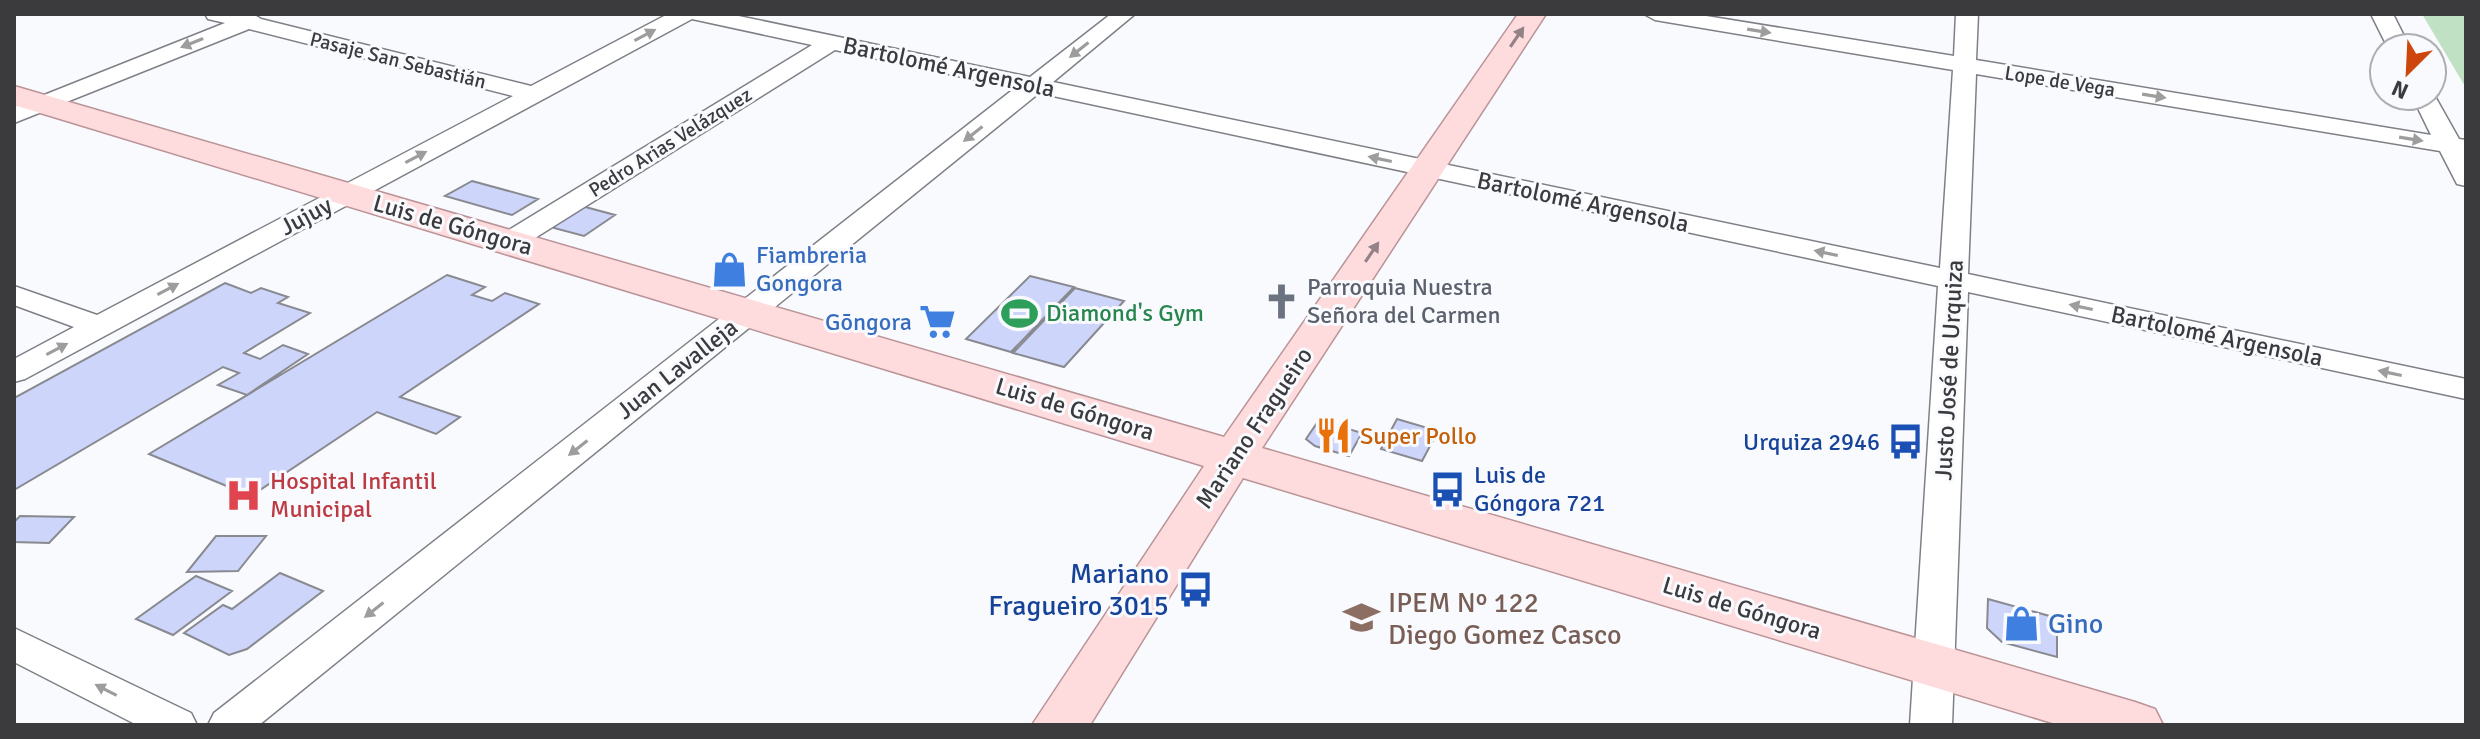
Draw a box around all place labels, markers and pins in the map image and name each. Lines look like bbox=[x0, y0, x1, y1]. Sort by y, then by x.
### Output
place label: Fiambreria Gongora bbox=[756, 240, 867, 298]
shop icon: Fiambreria Gongora bbox=[711, 250, 749, 288]
place label: Parroquia Nuestra Señora del Carmen bbox=[1307, 272, 1501, 330]
church icon: Parroquia Nuestra Señora del Carmen bbox=[1262, 282, 1300, 320]
sports icon: Diamond's Gym bbox=[1001, 294, 1039, 332]
place label: Diamond's Gym bbox=[1046, 298, 1204, 328]
supermarket icon: Gōngora bbox=[919, 303, 957, 341]
place label: Gōngora bbox=[825, 307, 912, 337]
restaurant icon: Super Pollo bbox=[1315, 417, 1353, 455]
place label: Super Pollo bbox=[1360, 421, 1477, 451]
bus stop icon: Urquiza 2946 bbox=[1887, 423, 1925, 461]
place label: Urquiza 2946 bbox=[1743, 427, 1880, 457]
place label: Luis de Góngora 721 bbox=[1474, 460, 1605, 518]
place label: Hospital Infantil Municipal bbox=[270, 466, 437, 524]
bus stop icon: Luis de Góngora 721 bbox=[1429, 470, 1467, 508]
hospital icon: Hospital Infantil Municipal bbox=[225, 476, 263, 514]
place label: Mariano Fragueiro 3015 bbox=[988, 557, 1169, 623]
bus stop icon: Mariano Fragueiro 3015 bbox=[1176, 570, 1214, 608]
place label: IPEM Nº 122 Diego Gomez Casco bbox=[1388, 586, 1622, 652]
school or university icon: IPEM Nº 122 Diego Gomez Casco bbox=[1343, 599, 1381, 637]
shop icon: Gino bbox=[2003, 604, 2041, 642]
place label: Gino bbox=[2048, 607, 2103, 641]

